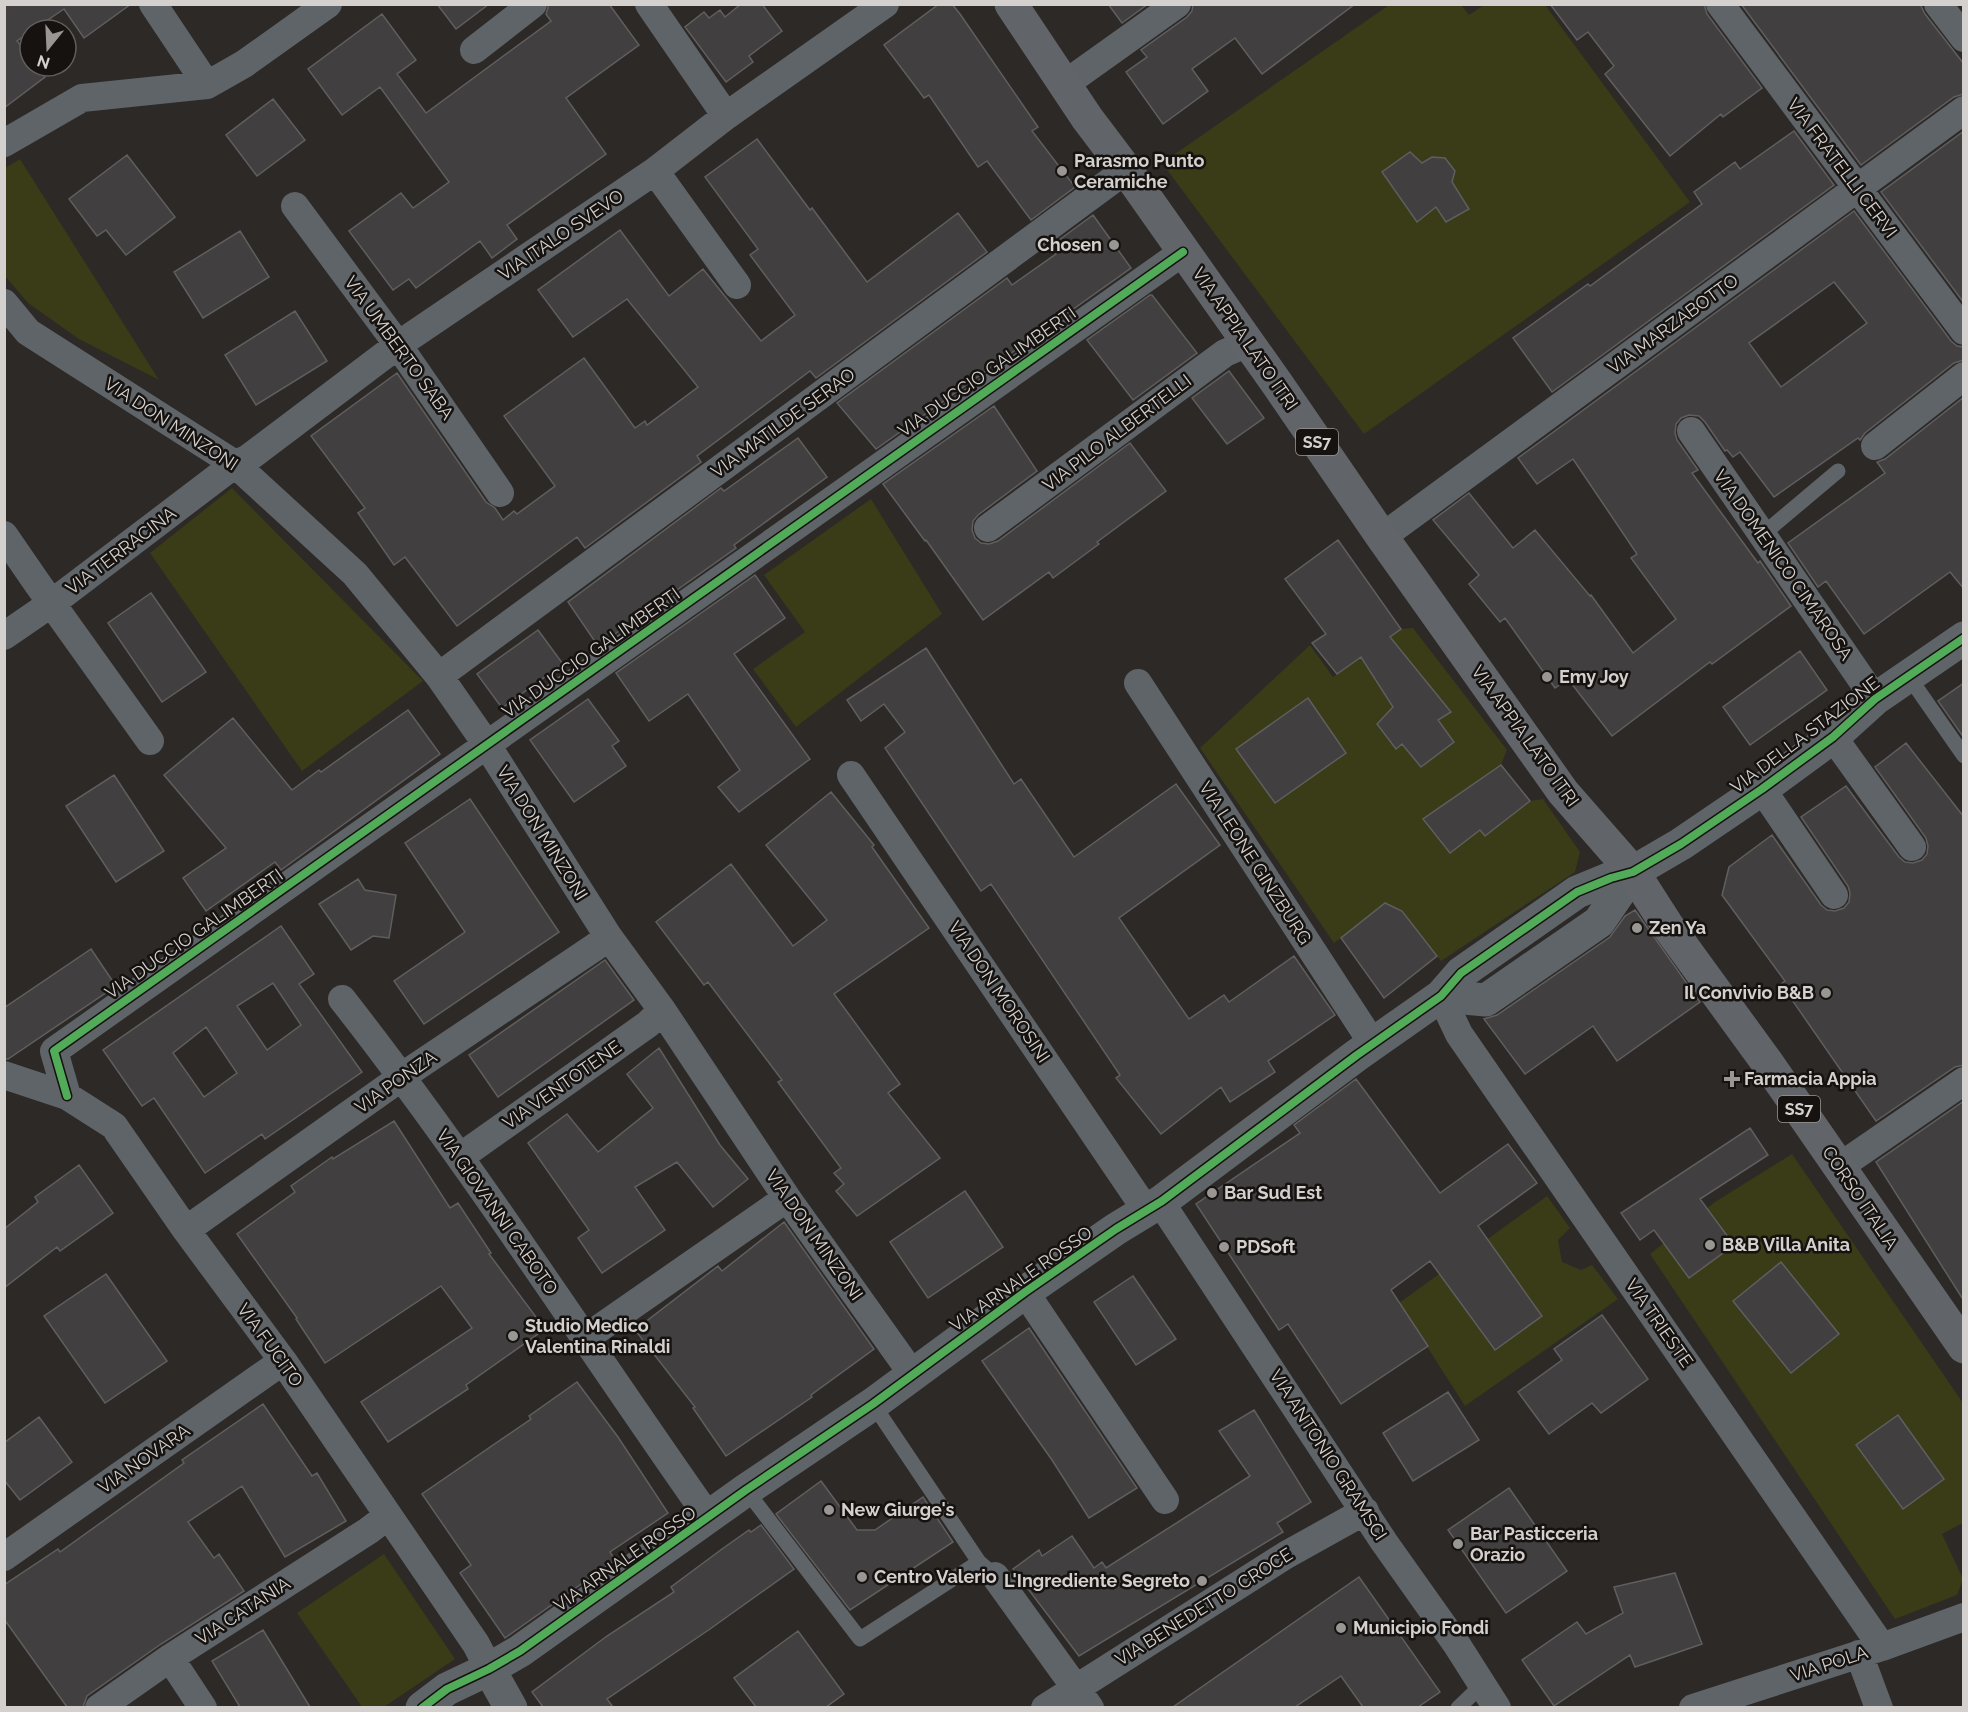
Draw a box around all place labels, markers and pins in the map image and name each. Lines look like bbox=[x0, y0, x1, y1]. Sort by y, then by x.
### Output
place label: Parasmo Punto Ceramiche bbox=[1074, 150, 1205, 192]
marker: Parasmo Punto Ceramiche bbox=[1055, 164, 1069, 178]
place label: Chosen bbox=[1037, 234, 1102, 255]
marker: Chosen bbox=[1107, 238, 1121, 252]
place label: Emy Joy bbox=[1559, 666, 1629, 687]
marker: Emy Joy bbox=[1540, 670, 1554, 684]
place label: Zen Ya bbox=[1649, 917, 1706, 938]
marker: Zen Ya bbox=[1630, 921, 1644, 935]
place label: Il Convivio B&B bbox=[1684, 982, 1814, 1003]
marker: Il Convivio B&B bbox=[1819, 986, 1833, 1000]
place label: Farmacia Appia bbox=[1744, 1068, 1877, 1089]
marker: Farmacia Appia bbox=[1725, 1072, 1739, 1086]
place label: Bar Sud Est bbox=[1224, 1182, 1322, 1203]
marker: Bar Sud Est bbox=[1205, 1186, 1219, 1200]
place label: B&B Villa Anita bbox=[1722, 1234, 1850, 1255]
place label: PDSoft bbox=[1236, 1236, 1296, 1257]
marker: B&B Villa Anita bbox=[1703, 1238, 1717, 1252]
marker: PDSoft bbox=[1217, 1240, 1231, 1254]
place label: Studio Medico Valentina Rinaldi bbox=[525, 1315, 670, 1357]
marker: Studio Medico Valentina Rinaldi bbox=[506, 1329, 520, 1343]
place label: New Giurge's bbox=[841, 1499, 955, 1520]
marker: New Giurge's bbox=[822, 1503, 836, 1517]
place label: Bar Pasticceria Orazio bbox=[1470, 1523, 1598, 1565]
marker: Bar Pasticceria Orazio bbox=[1451, 1537, 1465, 1551]
place label: Centro Valerio bbox=[874, 1566, 997, 1587]
marker: Centro Valerio bbox=[855, 1570, 869, 1584]
place label: L'Ingrediente Segreto bbox=[1004, 1570, 1190, 1591]
marker: L'Ingrediente Segreto bbox=[1195, 1574, 1209, 1588]
place label: Municipio Fondi bbox=[1353, 1617, 1489, 1638]
marker: Municipio Fondi bbox=[1334, 1621, 1348, 1635]

